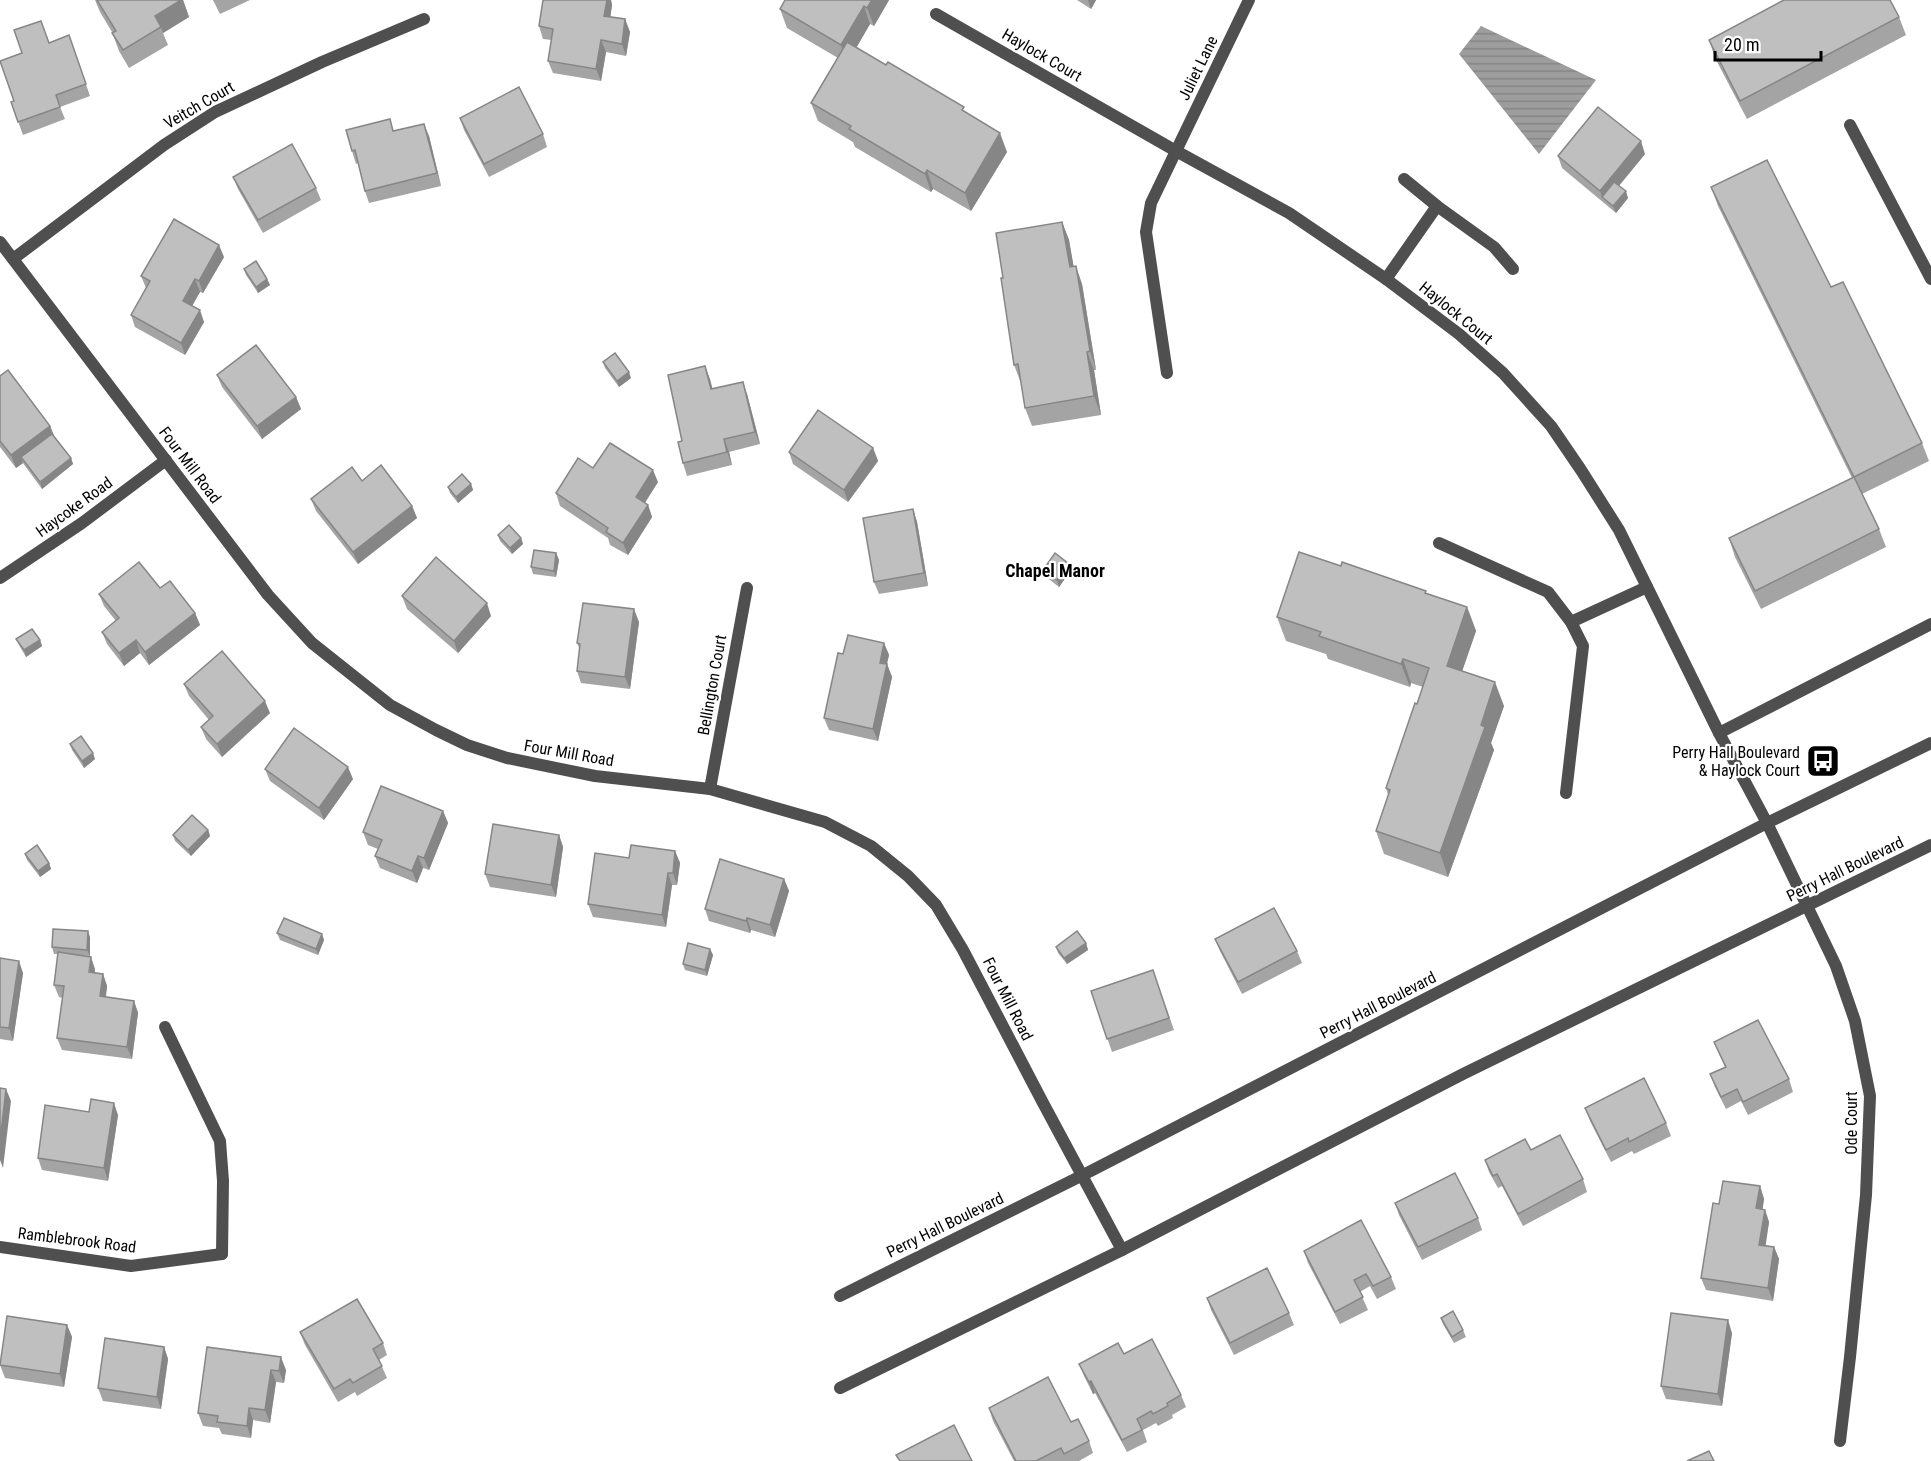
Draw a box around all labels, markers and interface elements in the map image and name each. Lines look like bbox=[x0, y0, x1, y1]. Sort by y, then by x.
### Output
scale bar bbox=[1715, 24, 1822, 62]
street label: Haylock Court bbox=[999, 25, 1085, 86]
street label: Juliet Lane bbox=[1174, 33, 1222, 103]
text: 20 m bbox=[1724, 34, 1759, 55]
street label: Veitch Court bbox=[160, 77, 238, 133]
street label: Haylock Court bbox=[1415, 278, 1497, 349]
street label: Four Mill Road bbox=[155, 423, 225, 507]
street label: Haycoke Road bbox=[32, 473, 116, 541]
district label: Chapel Manor bbox=[1005, 560, 1105, 581]
street label: Bellington Court bbox=[694, 633, 730, 737]
street label: Four Mill Road bbox=[523, 736, 615, 770]
place label: Perry Hall Boulevard & Haylock Court bbox=[1672, 743, 1800, 780]
bus stop icon: Perry Hall Boulevard & Haylock Court bbox=[1805, 743, 1841, 779]
street label: Perry Hall Boulevard bbox=[1783, 832, 1907, 906]
street label: Four Mill Road bbox=[979, 954, 1037, 1044]
street label: Perry Hall Boulevard bbox=[1317, 968, 1439, 1042]
street label: Ode Court bbox=[1842, 1091, 1861, 1155]
street label: Perry Hall Boulevard bbox=[883, 1188, 1007, 1262]
street label: Ramblebrook Road bbox=[17, 1223, 137, 1257]

